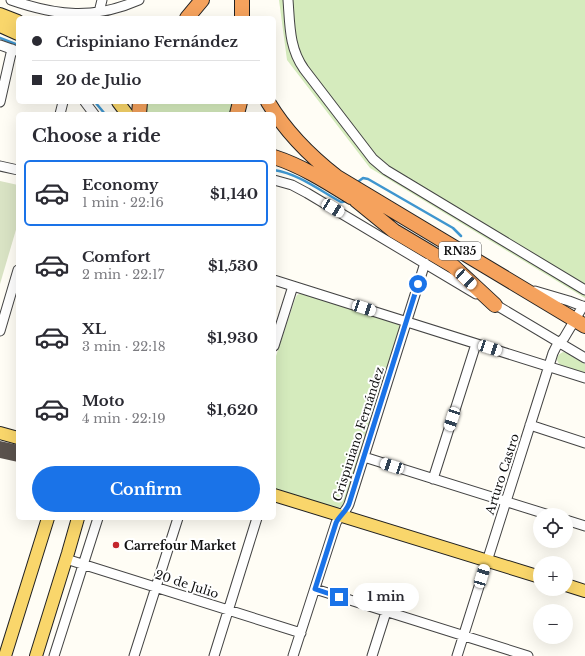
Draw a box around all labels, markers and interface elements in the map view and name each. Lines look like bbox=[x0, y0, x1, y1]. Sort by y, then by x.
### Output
text: Crispiniano Fernández bbox=[56, 32, 238, 51]
text: 20 de Julio bbox=[56, 70, 141, 89]
text: Choose a ride bbox=[32, 125, 161, 147]
icon: car bbox=[34, 175, 70, 211]
text: Economy bbox=[82, 175, 159, 194]
text: $1,140 bbox=[210, 184, 258, 203]
text: 1 min · 22:16 bbox=[82, 194, 164, 211]
car bbox=[320, 197, 346, 219]
road number: RN35 bbox=[439, 242, 481, 260]
icon: car bbox=[34, 247, 70, 283]
text: Comfort bbox=[82, 247, 150, 266]
text: $1,530 bbox=[208, 256, 258, 275]
text: 2 min · 22:17 bbox=[82, 266, 164, 283]
car bbox=[453, 266, 479, 292]
route start bbox=[409, 275, 427, 293]
car bbox=[351, 299, 377, 317]
icon: car bbox=[34, 319, 70, 355]
text: XL bbox=[82, 319, 106, 338]
text: $1,930 bbox=[207, 328, 258, 347]
text: 3 min · 22:18 bbox=[82, 338, 166, 355]
car bbox=[477, 339, 503, 357]
street label: Crispiniano Fernández bbox=[329, 364, 387, 503]
icon: car bbox=[34, 391, 70, 427]
text: Moto bbox=[82, 391, 124, 410]
text: $1,620 bbox=[207, 400, 258, 419]
car bbox=[443, 406, 461, 432]
text: 4 min · 22:19 bbox=[82, 410, 166, 427]
street label: Arturo Castro bbox=[482, 432, 522, 517]
car bbox=[379, 457, 405, 475]
button: Confirm bbox=[32, 466, 260, 512]
map controls bbox=[533, 508, 573, 644]
button: locate bbox=[533, 508, 573, 548]
place label: Carrefour Market bbox=[124, 538, 236, 553]
marker: Carrefour Market bbox=[111, 540, 121, 550]
button: + bbox=[533, 556, 573, 596]
car bbox=[473, 563, 491, 589]
street label: 20 de Julio bbox=[153, 567, 221, 601]
callout: 1 min bbox=[353, 583, 419, 611]
route end bbox=[330, 588, 348, 606]
text: 1 min bbox=[367, 588, 405, 605]
button: − bbox=[533, 604, 573, 644]

